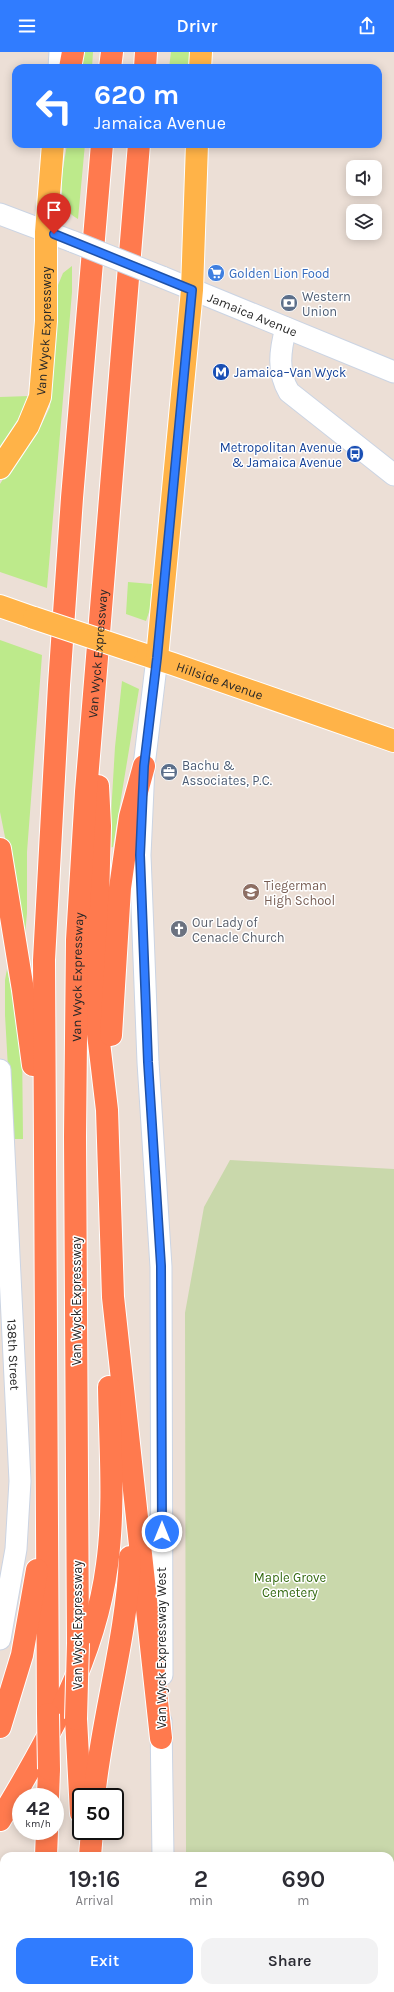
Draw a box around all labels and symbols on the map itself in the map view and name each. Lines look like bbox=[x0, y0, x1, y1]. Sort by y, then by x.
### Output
pin bbox=[37, 193, 71, 234]
supermarket icon: Golden Lion Food bbox=[206, 263, 226, 283]
place label: Golden Lion Food bbox=[229, 266, 330, 281]
street label: Van Wyck Expressway bbox=[33, 267, 54, 396]
place label: Western Union bbox=[302, 289, 351, 319]
street label: Jamaica Avenue bbox=[205, 290, 300, 340]
bank icon: Western Union bbox=[279, 293, 299, 313]
metro station icon: Jamaica–Van Wyck bbox=[211, 362, 231, 382]
place label: Jamaica–Van Wyck bbox=[234, 365, 346, 380]
place label: Metropolitan Avenue & Jamaica Avenue bbox=[220, 440, 342, 470]
bus stop icon: Metropolitan Avenue & Jamaica Avenue bbox=[345, 444, 365, 464]
street label: Van Wyck Expressway bbox=[85, 589, 111, 719]
street label: Hillside Avenue bbox=[174, 659, 265, 703]
place label: Bachu & Associates, P.C. bbox=[182, 758, 272, 788]
office icon: Bachu & Associates, P.C. bbox=[159, 762, 179, 782]
place label: Tiegerman High School bbox=[264, 878, 335, 908]
school or university icon: Tiegerman High School bbox=[241, 882, 261, 902]
street label: Van Wyck Expressway bbox=[69, 912, 87, 1042]
place label: Our Lady of Cenacle Church bbox=[192, 915, 285, 945]
church icon: Our Lady of Cenacle Church bbox=[169, 919, 189, 939]
street label: Van Wyck Expressway bbox=[69, 1237, 84, 1366]
street label: 138th Street bbox=[4, 1319, 23, 1391]
position arrow bbox=[141, 1511, 183, 1553]
street label: Van Wyck Expressway bbox=[70, 1561, 85, 1690]
street label: Van Wyck Expressway West bbox=[154, 1567, 169, 1729]
park label: Maple Grove Cemetery bbox=[254, 1570, 327, 1600]
speed limit sign: 50 bbox=[72, 1788, 124, 1840]

